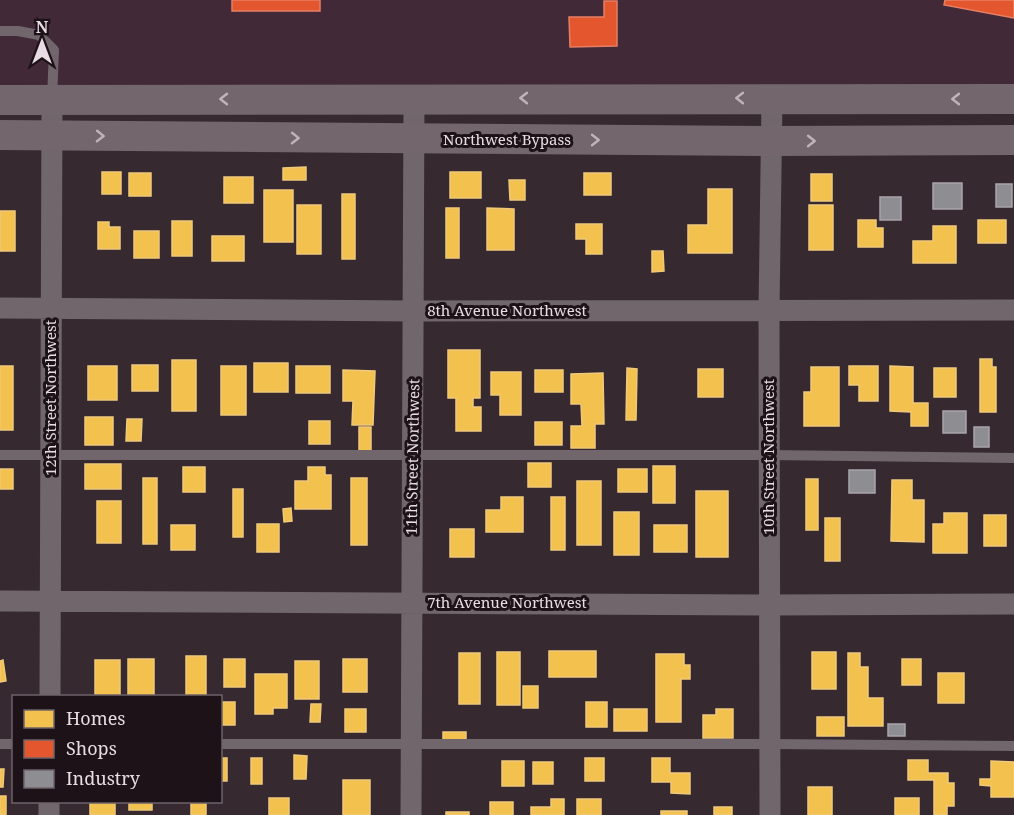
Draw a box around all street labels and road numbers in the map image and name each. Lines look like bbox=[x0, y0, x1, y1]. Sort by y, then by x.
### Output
street label: Northwest Bypass bbox=[443, 129, 571, 149]
street label: 8th Avenue Northwest bbox=[427, 300, 587, 320]
street label: 12th Street Northwest bbox=[40, 320, 60, 476]
street label: 11th Street Northwest bbox=[401, 379, 423, 535]
street label: 10th Street Northwest bbox=[758, 379, 778, 535]
street label: 7th Avenue Northwest bbox=[427, 592, 587, 612]

